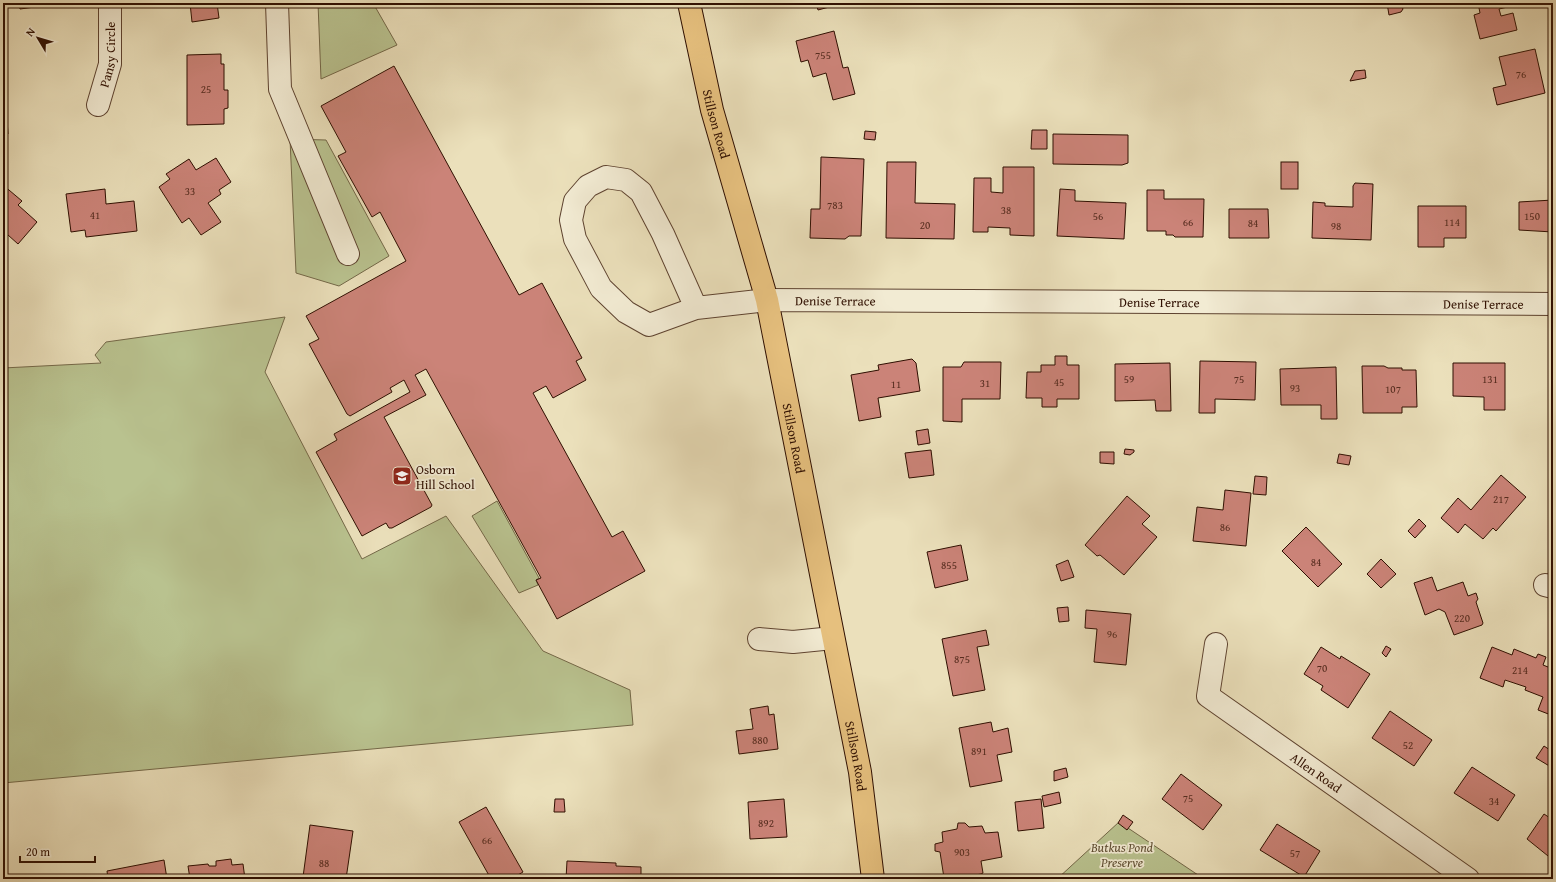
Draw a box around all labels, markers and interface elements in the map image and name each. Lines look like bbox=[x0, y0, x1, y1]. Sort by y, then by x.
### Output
north arrow bbox=[18, 18, 58, 58]
street label: Pansy Circle bbox=[95, 22, 120, 90]
text: N bbox=[22, 24, 39, 40]
house number: 755 bbox=[815, 47, 831, 63]
house number: 76 bbox=[1516, 66, 1526, 82]
house number: 25 bbox=[201, 81, 211, 97]
street label: Stillson Road bbox=[698, 88, 735, 161]
house number: 33 bbox=[185, 183, 195, 199]
house number: 783 bbox=[827, 197, 843, 213]
house number: 38 bbox=[1001, 202, 1011, 218]
house number: 41 bbox=[90, 207, 100, 223]
house number: 56 bbox=[1093, 208, 1103, 224]
house number: 150 bbox=[1524, 208, 1540, 224]
house number: 66 bbox=[1183, 214, 1193, 230]
house number: 114 bbox=[1444, 214, 1460, 230]
house number: 84 bbox=[1248, 215, 1258, 231]
house number: 20 bbox=[920, 217, 930, 233]
house number: 98 bbox=[1331, 218, 1341, 234]
street label: Denise Terrace bbox=[795, 291, 876, 311]
street label: Denise Terrace bbox=[1119, 293, 1200, 312]
street label: Denise Terrace bbox=[1443, 294, 1524, 314]
house number: 59 bbox=[1124, 371, 1134, 387]
house number: 75 bbox=[1234, 371, 1244, 387]
house number: 131 bbox=[1482, 371, 1498, 387]
house number: 45 bbox=[1054, 374, 1064, 390]
house number: 31 bbox=[980, 375, 990, 391]
house number: 11 bbox=[891, 376, 901, 392]
house number: 93 bbox=[1290, 380, 1300, 396]
house number: 107 bbox=[1385, 381, 1401, 397]
street label: Stillson Road bbox=[778, 401, 810, 475]
place label: Osborn Hill School bbox=[416, 460, 475, 494]
school or university icon: Osborn Hill School bbox=[391, 465, 413, 487]
house number: 217 bbox=[1493, 491, 1509, 507]
house number: 86 bbox=[1220, 519, 1230, 535]
house number: 84 bbox=[1311, 554, 1321, 570]
house number: 855 bbox=[941, 557, 957, 573]
house number: 220 bbox=[1454, 610, 1470, 626]
house number: 96 bbox=[1107, 626, 1117, 642]
house number: 875 bbox=[954, 651, 970, 667]
house number: 70 bbox=[1317, 660, 1327, 676]
house number: 214 bbox=[1512, 662, 1528, 678]
street label: Stillson Road bbox=[840, 719, 871, 792]
house number: 880 bbox=[752, 732, 768, 748]
house number: 52 bbox=[1403, 737, 1413, 753]
house number: 891 bbox=[971, 743, 987, 759]
street label: Allen Road bbox=[1286, 748, 1345, 797]
house number: 75 bbox=[1183, 790, 1193, 806]
house number: 34 bbox=[1489, 793, 1499, 809]
house number: 892 bbox=[758, 815, 774, 831]
house number: 66 bbox=[482, 832, 492, 848]
scale bar bbox=[20, 838, 95, 864]
park label: Butkus Pond Preserve bbox=[1090, 838, 1153, 872]
text: 20 m bbox=[26, 843, 50, 860]
house number: 903 bbox=[954, 844, 970, 860]
house number: 57 bbox=[1290, 845, 1300, 861]
house number: 88 bbox=[319, 855, 329, 871]

